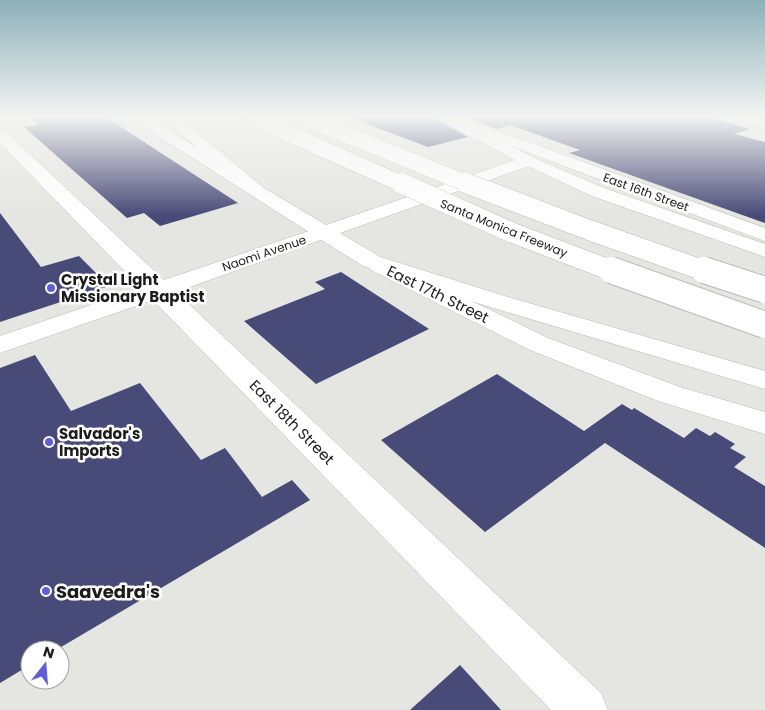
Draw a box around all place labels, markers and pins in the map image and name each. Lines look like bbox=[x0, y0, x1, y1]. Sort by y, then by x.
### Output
place label: Crystal Light Missionary Baptist bbox=[61, 269, 205, 307]
marker: Crystal Light Missionary Baptist bbox=[45, 282, 57, 294]
place label: Salvador's Imports bbox=[59, 423, 140, 461]
marker: Salvador's Imports bbox=[43, 436, 55, 448]
place label: Saavedra's bbox=[56, 579, 160, 604]
marker: Saavedra's bbox=[40, 585, 52, 597]

